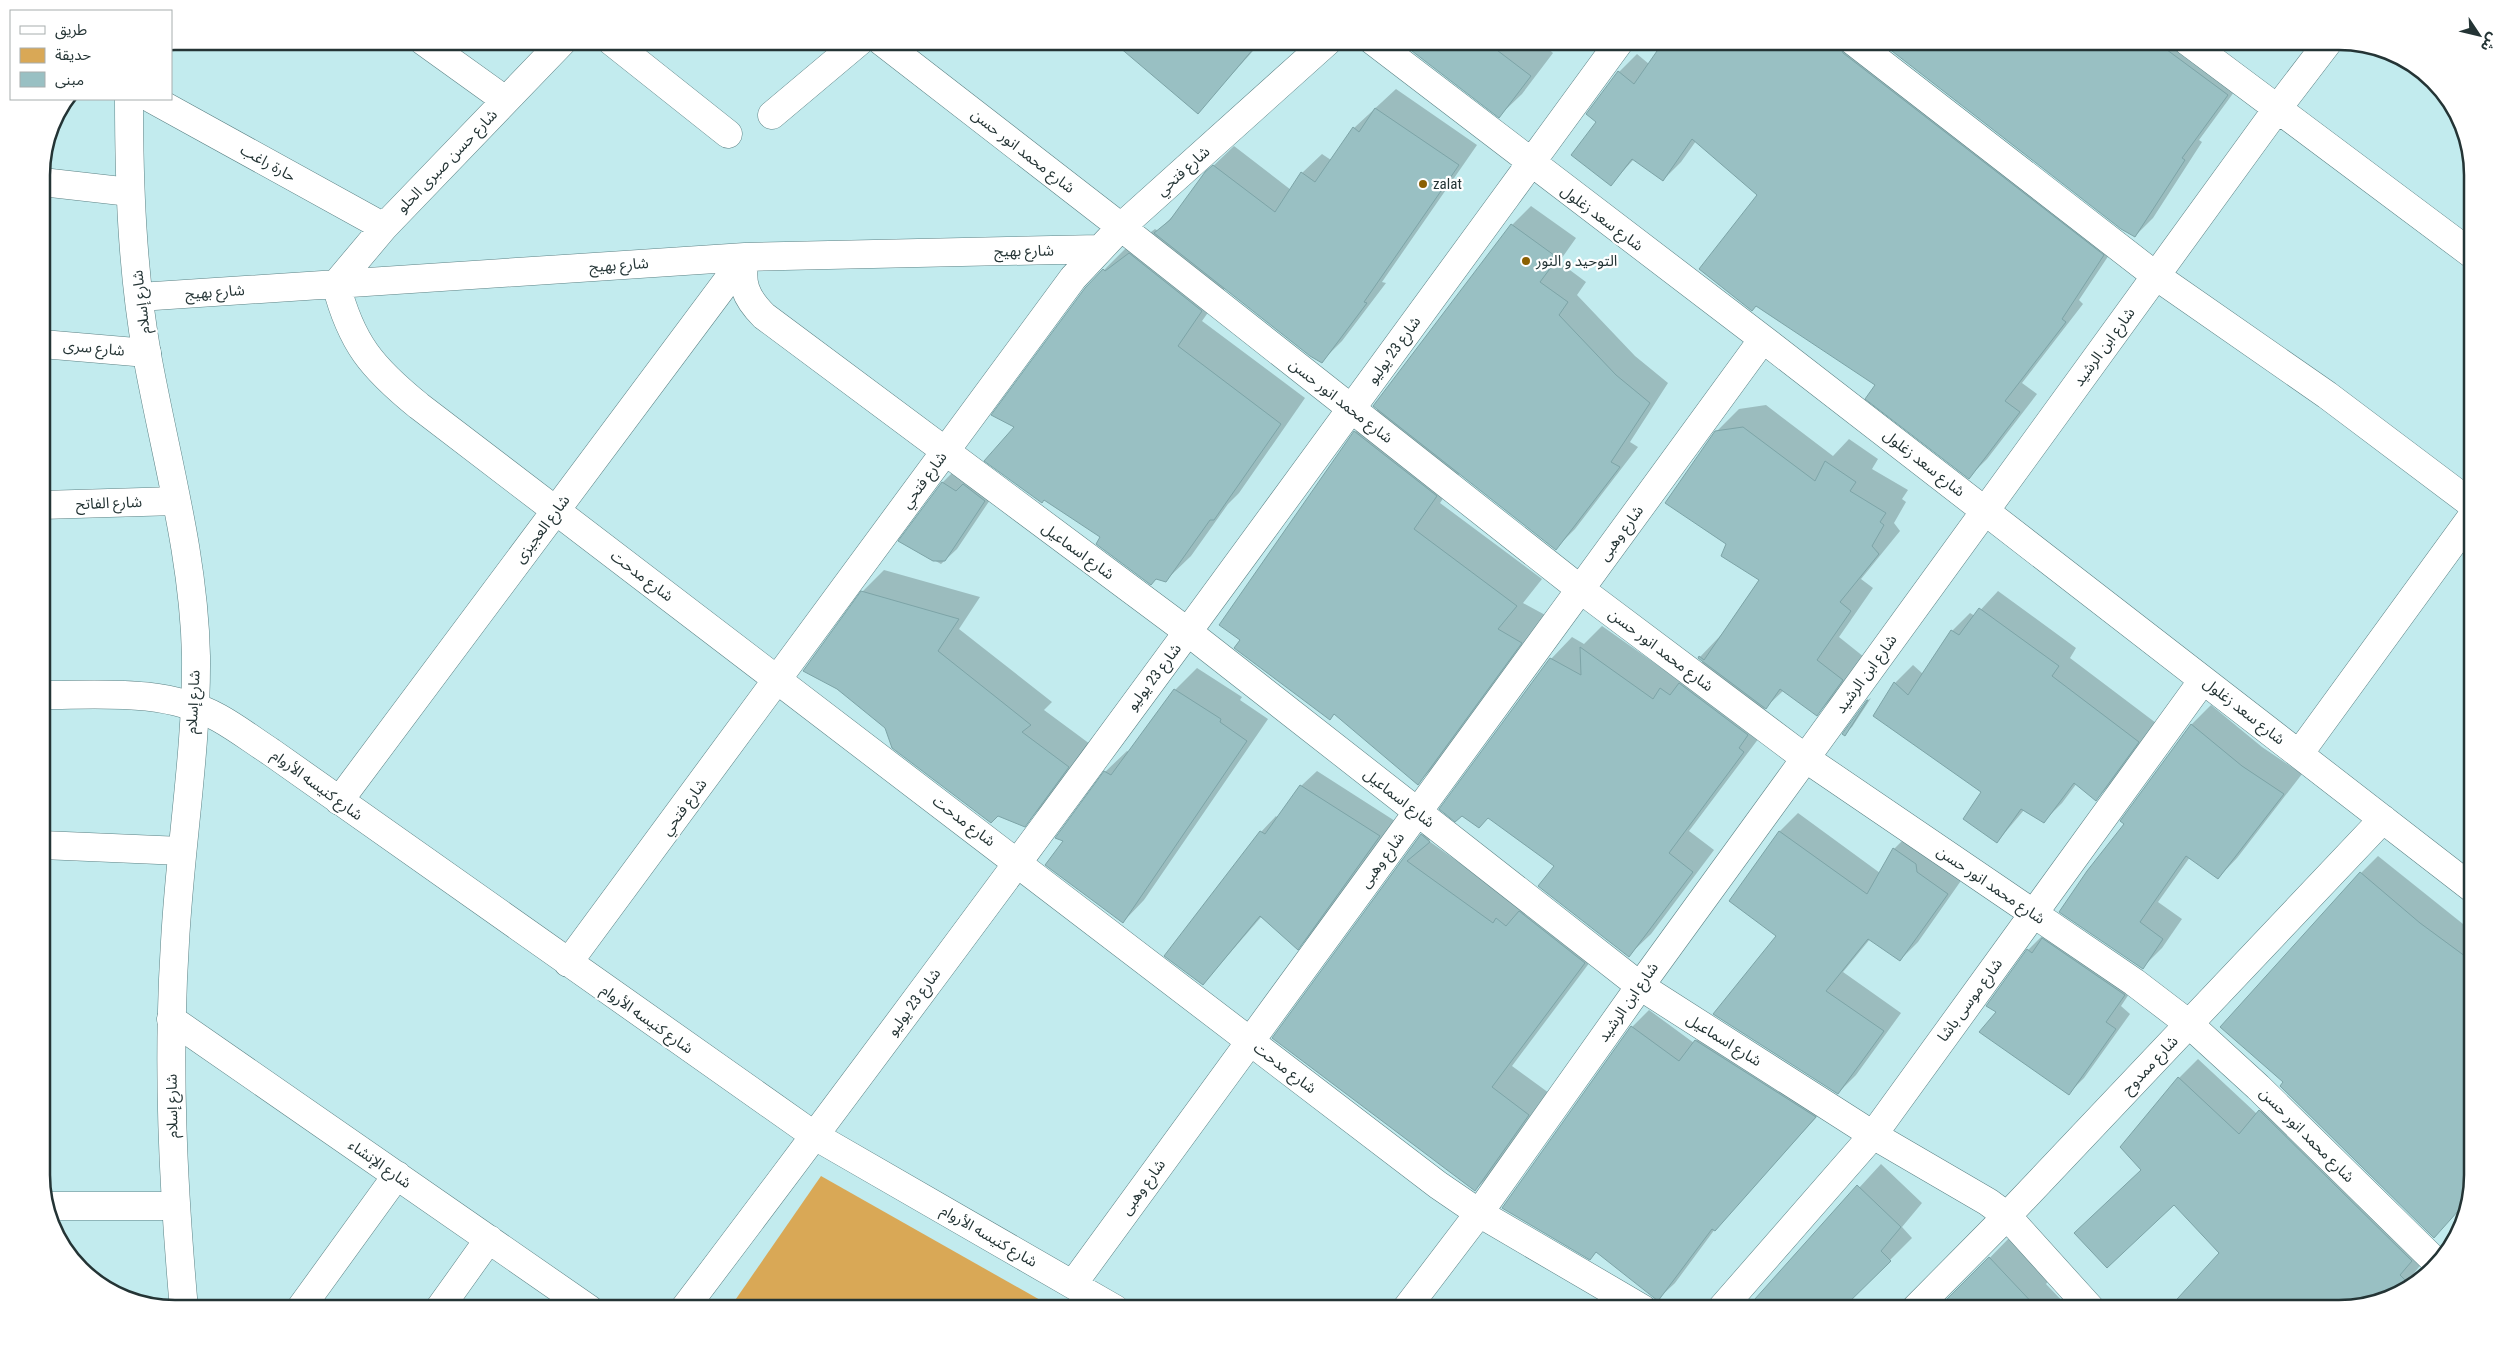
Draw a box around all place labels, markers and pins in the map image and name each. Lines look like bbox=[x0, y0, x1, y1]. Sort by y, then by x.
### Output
place label: zalat bbox=[1433, 175, 1462, 193]
marker: zalat bbox=[1417, 178, 1429, 190]
place label: التوحيد و النور bbox=[1535, 252, 1617, 270]
marker: التوحيد و النور bbox=[1520, 255, 1532, 267]

